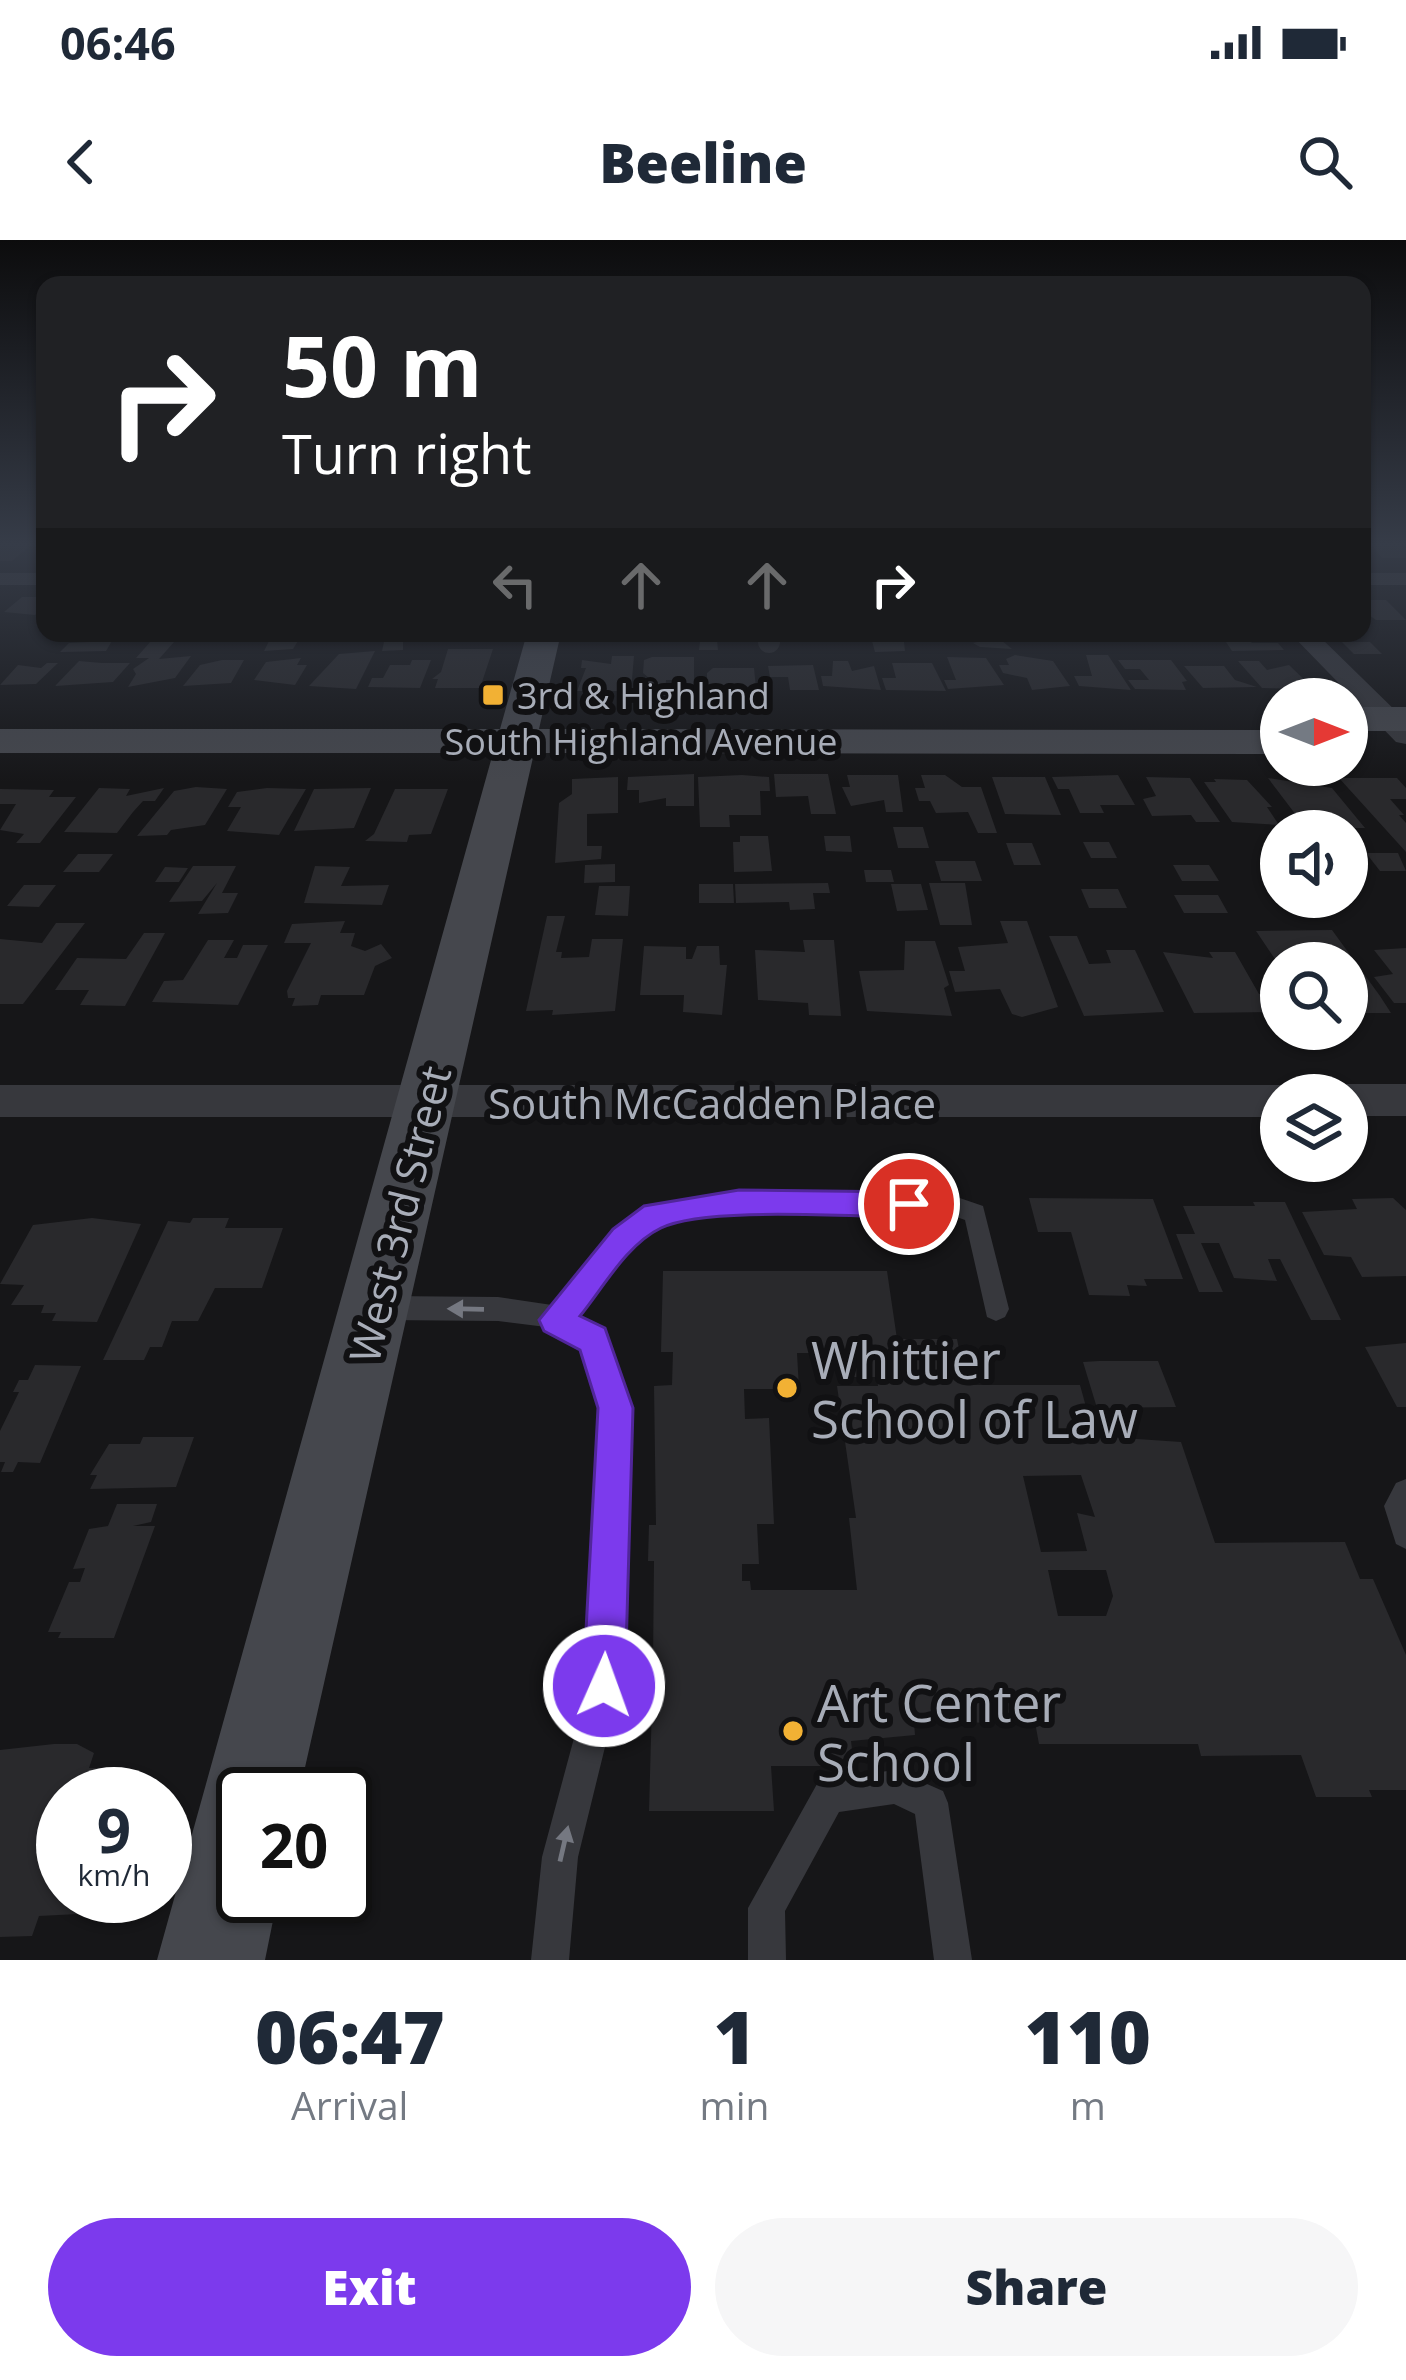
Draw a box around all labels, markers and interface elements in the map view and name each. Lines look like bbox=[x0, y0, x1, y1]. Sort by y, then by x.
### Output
text: 06:46 bbox=[60, 12, 176, 73]
text: Beeline bbox=[599, 125, 807, 199]
icon: back bbox=[48, 129, 114, 195]
icon: search bbox=[1292, 129, 1358, 195]
text: 50 m bbox=[282, 307, 482, 422]
icon: right bbox=[84, 324, 240, 480]
text: Turn right bbox=[282, 416, 531, 490]
icon: left bbox=[482, 552, 548, 618]
icon: ahead bbox=[608, 552, 674, 618]
icon: ahead bbox=[734, 552, 800, 618]
icon: right bbox=[860, 552, 926, 618]
place label: 3rd & Highland bbox=[517, 671, 770, 720]
north arrow bbox=[1260, 678, 1368, 786]
map controls bbox=[1260, 678, 1368, 1182]
marker: 3rd & Highland bbox=[480, 682, 506, 708]
street label: South Highland Avenue bbox=[445, 717, 837, 766]
button: sound bbox=[1260, 810, 1368, 918]
button: search bbox=[1260, 942, 1368, 1050]
street label: West 3rd Street bbox=[335, 1060, 463, 1368]
street label: South McCadden Place bbox=[488, 1074, 936, 1131]
button: layers bbox=[1260, 1074, 1368, 1182]
pin bbox=[858, 1153, 960, 1255]
icon: arrive bbox=[876, 1171, 942, 1237]
one-way arrow bbox=[446, 1299, 484, 1318]
place label: Whittier School of Law bbox=[811, 1324, 1138, 1453]
marker: Whittier School of Law bbox=[774, 1375, 800, 1401]
position arrow bbox=[541, 1623, 667, 1749]
place label: Art Center School bbox=[817, 1667, 1061, 1796]
marker: Art Center School bbox=[780, 1718, 806, 1744]
speed limit sign: 20 bbox=[216, 1767, 372, 1923]
text: 9 bbox=[97, 1789, 131, 1871]
one-way arrow bbox=[555, 1825, 574, 1862]
text: km/h bbox=[78, 1854, 150, 1895]
text: 06:47 bbox=[255, 1987, 445, 2085]
text: 1 bbox=[713, 1987, 756, 2085]
text: 110 bbox=[1024, 1987, 1151, 2085]
text: Arrival bbox=[291, 2078, 408, 2131]
text: min bbox=[700, 2078, 769, 2131]
text: m bbox=[1070, 2078, 1106, 2131]
button: Exit bbox=[48, 2218, 691, 2356]
button: Share bbox=[715, 2218, 1358, 2356]

